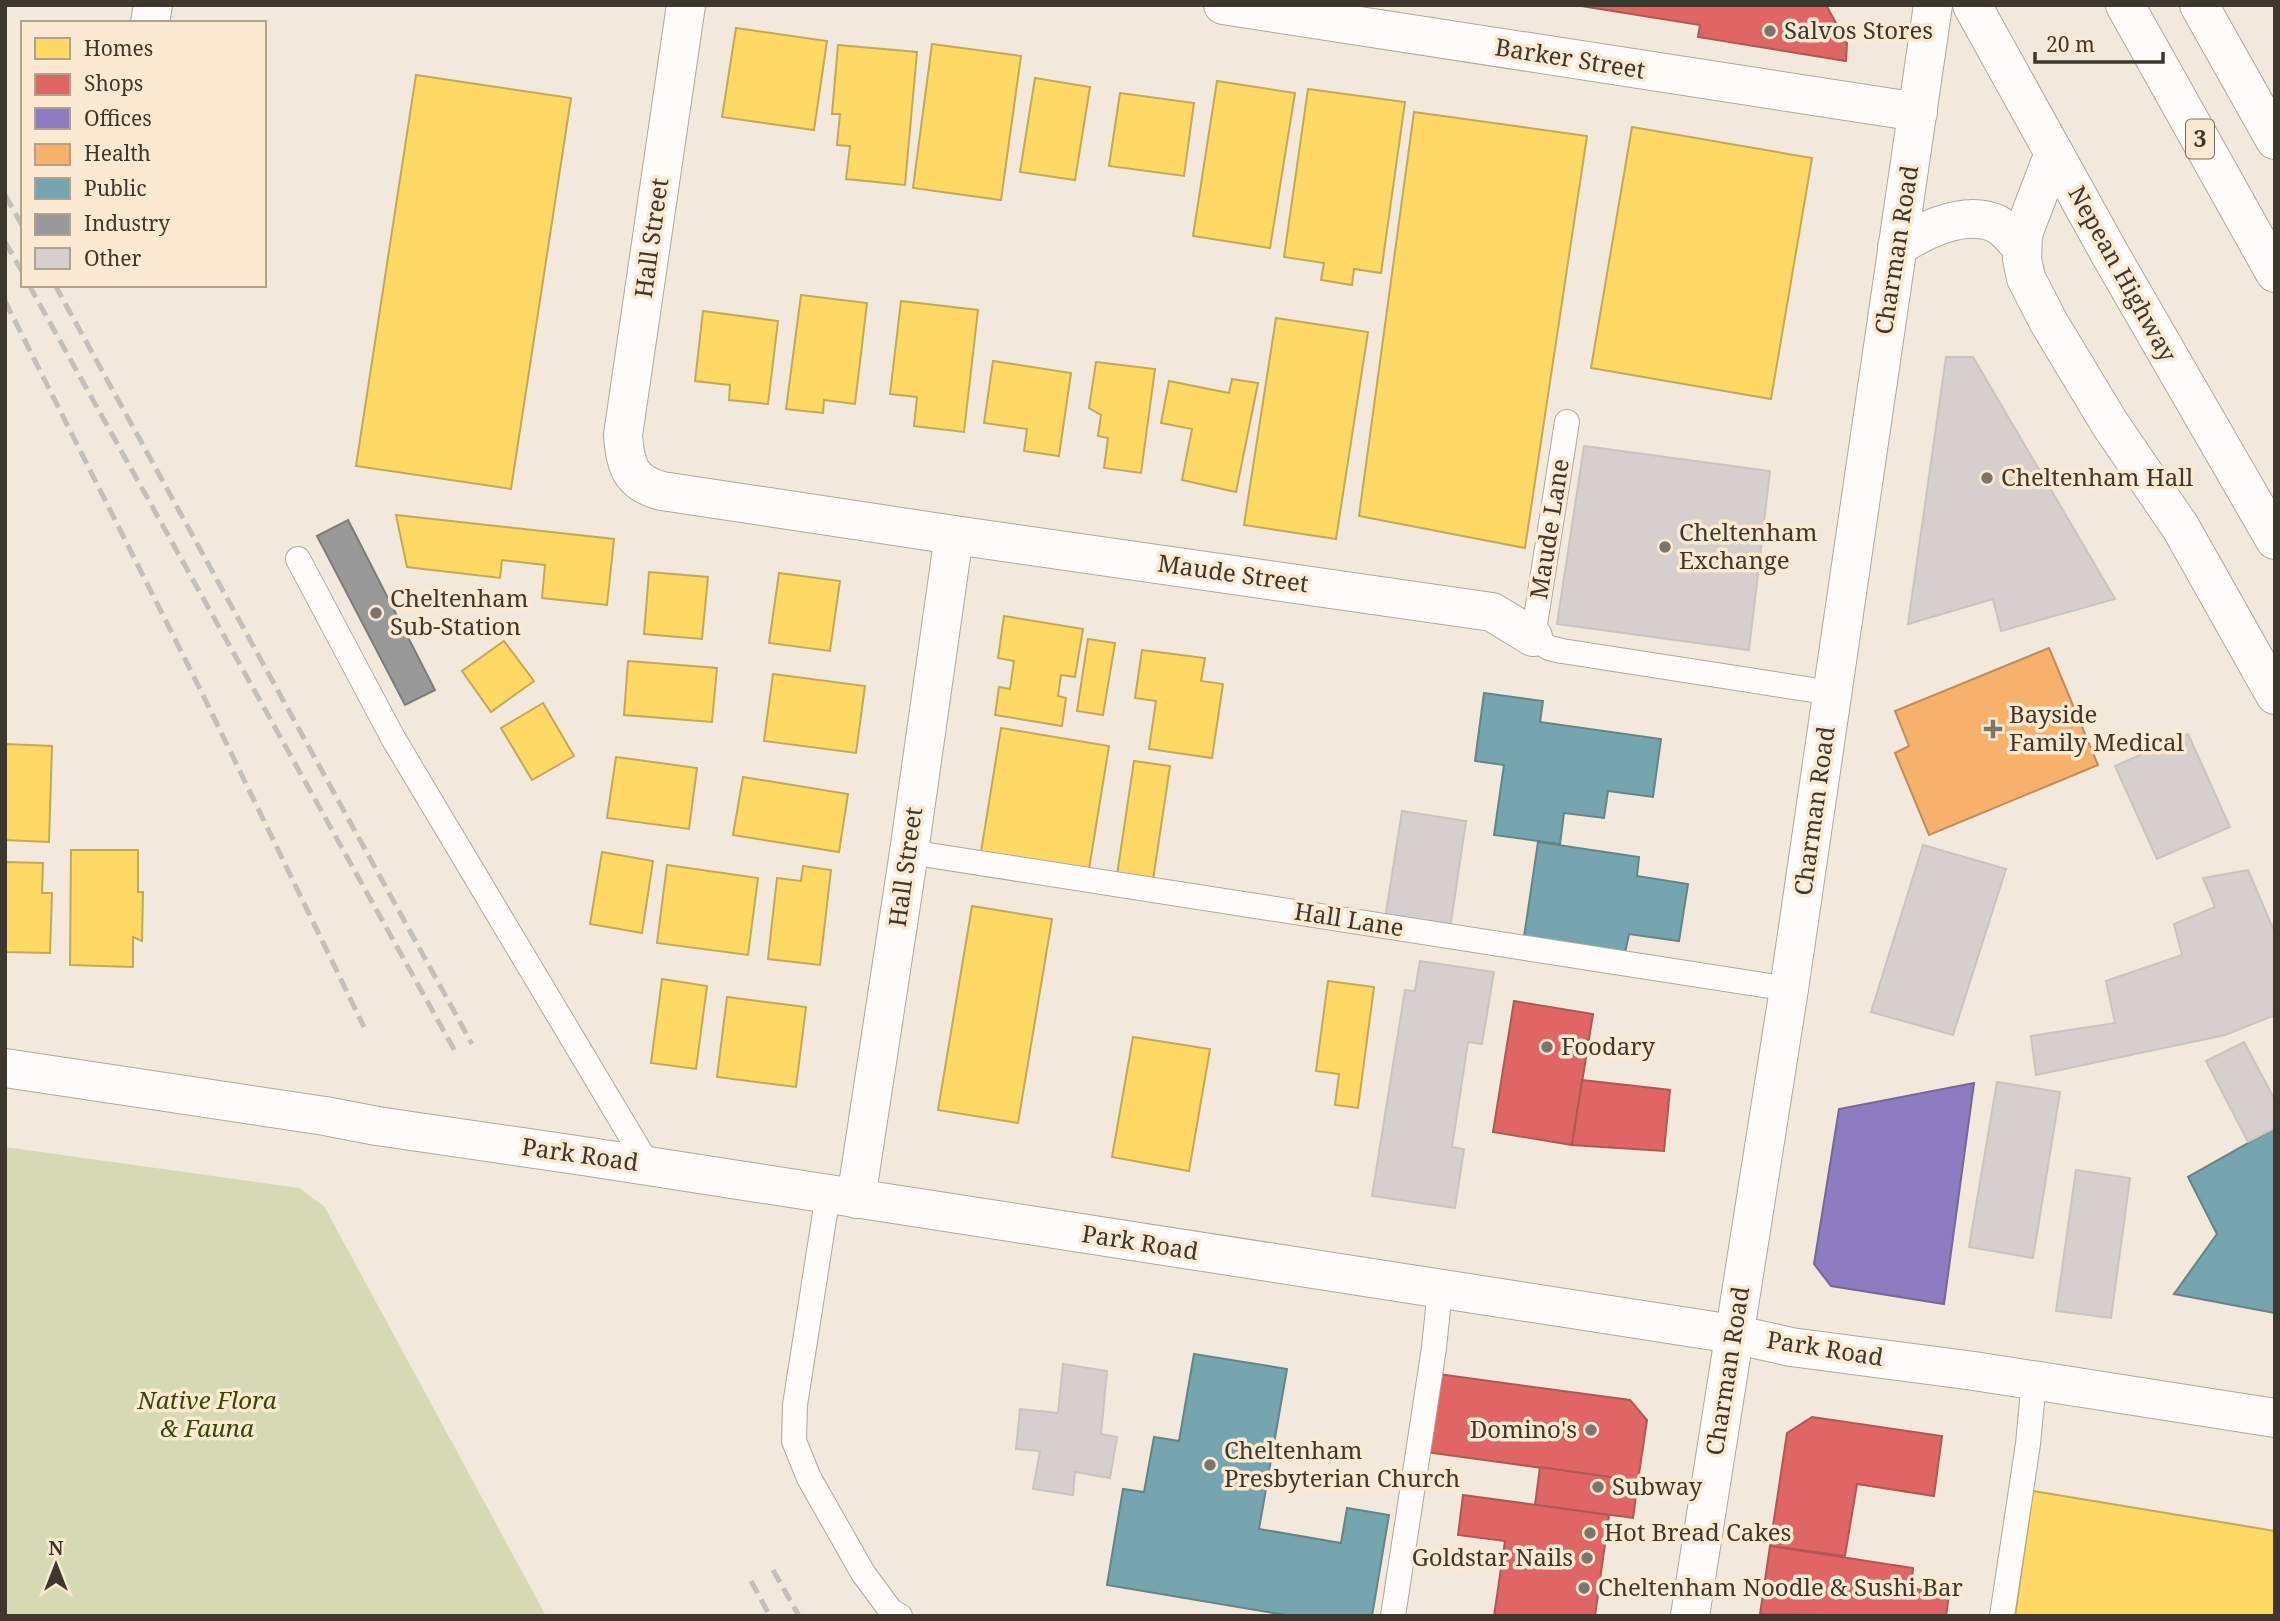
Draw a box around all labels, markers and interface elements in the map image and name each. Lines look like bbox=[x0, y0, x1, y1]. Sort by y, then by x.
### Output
place label: Salvos Stores bbox=[1784, 13, 1933, 46]
legend bbox=[21, 21, 266, 287]
scale bar bbox=[2035, 21, 2163, 65]
marker: Salvos Stores bbox=[1762, 23, 1778, 39]
street label: Barker Street bbox=[1493, 29, 1648, 86]
text: 20 m bbox=[2046, 30, 2095, 58]
text: Homes bbox=[84, 34, 153, 62]
text: Shops bbox=[84, 69, 143, 97]
text: Offices bbox=[84, 104, 152, 132]
road number: 3 bbox=[2186, 120, 2214, 158]
text: Health bbox=[84, 139, 151, 167]
street label: Charman Road bbox=[1866, 163, 1925, 337]
text: Public bbox=[84, 174, 146, 202]
street label: Hall Street bbox=[626, 176, 675, 300]
street label: Nepean Highway bbox=[2061, 180, 2185, 367]
text: Industry bbox=[84, 209, 170, 237]
text: Other bbox=[84, 244, 142, 272]
street label: Maude Lane bbox=[1521, 456, 1576, 601]
place label: Cheltenham Hall bbox=[2001, 460, 2194, 493]
marker: Cheltenham Hall bbox=[1979, 470, 1995, 486]
place label: Cheltenham Exchange bbox=[1679, 515, 1818, 576]
marker: Cheltenham Exchange bbox=[1657, 539, 1673, 555]
street label: Maude Street bbox=[1156, 546, 1311, 599]
place label: Cheltenham Sub-Station bbox=[390, 581, 529, 642]
marker: Cheltenham Sub-Station bbox=[368, 605, 384, 621]
place label: Bayside Family Medical bbox=[2009, 697, 2184, 758]
marker: Bayside Family Medical bbox=[1983, 719, 2003, 739]
street label: Charman Road bbox=[1785, 724, 1842, 898]
street label: Hall Street bbox=[880, 805, 929, 929]
street label: Hall Lane bbox=[1292, 894, 1406, 943]
place label: Foodary bbox=[1561, 1029, 1655, 1062]
marker: Foodary bbox=[1539, 1039, 1555, 1055]
street label: Park Road bbox=[520, 1129, 641, 1178]
street label: Park Road bbox=[1080, 1216, 1201, 1267]
street label: Charman Road bbox=[1697, 1284, 1756, 1458]
street label: Park Road bbox=[1765, 1322, 1886, 1373]
park label: Native Flora & Fauna bbox=[136, 1383, 277, 1444]
place label: Domino's bbox=[1470, 1412, 1577, 1445]
marker: Domino's bbox=[1583, 1422, 1599, 1438]
place label: Cheltenham Presbyterian Church bbox=[1224, 1433, 1460, 1494]
marker: Cheltenham Presbyterian Church bbox=[1202, 1457, 1218, 1473]
place label: Subway bbox=[1612, 1469, 1703, 1502]
marker: Subway bbox=[1590, 1479, 1606, 1495]
place label: Hot Bread Cakes bbox=[1604, 1515, 1791, 1548]
marker: Hot Bread Cakes bbox=[1582, 1525, 1598, 1541]
north arrow bbox=[21, 1530, 91, 1600]
text: N bbox=[49, 1535, 64, 1561]
place label: Goldstar Nails bbox=[1412, 1540, 1573, 1573]
marker: Goldstar Nails bbox=[1579, 1550, 1595, 1566]
place label: Cheltenham Noodle & Sushi Bar bbox=[1598, 1570, 1963, 1603]
marker: Cheltenham Noodle & Sushi Bar bbox=[1576, 1580, 1592, 1596]

